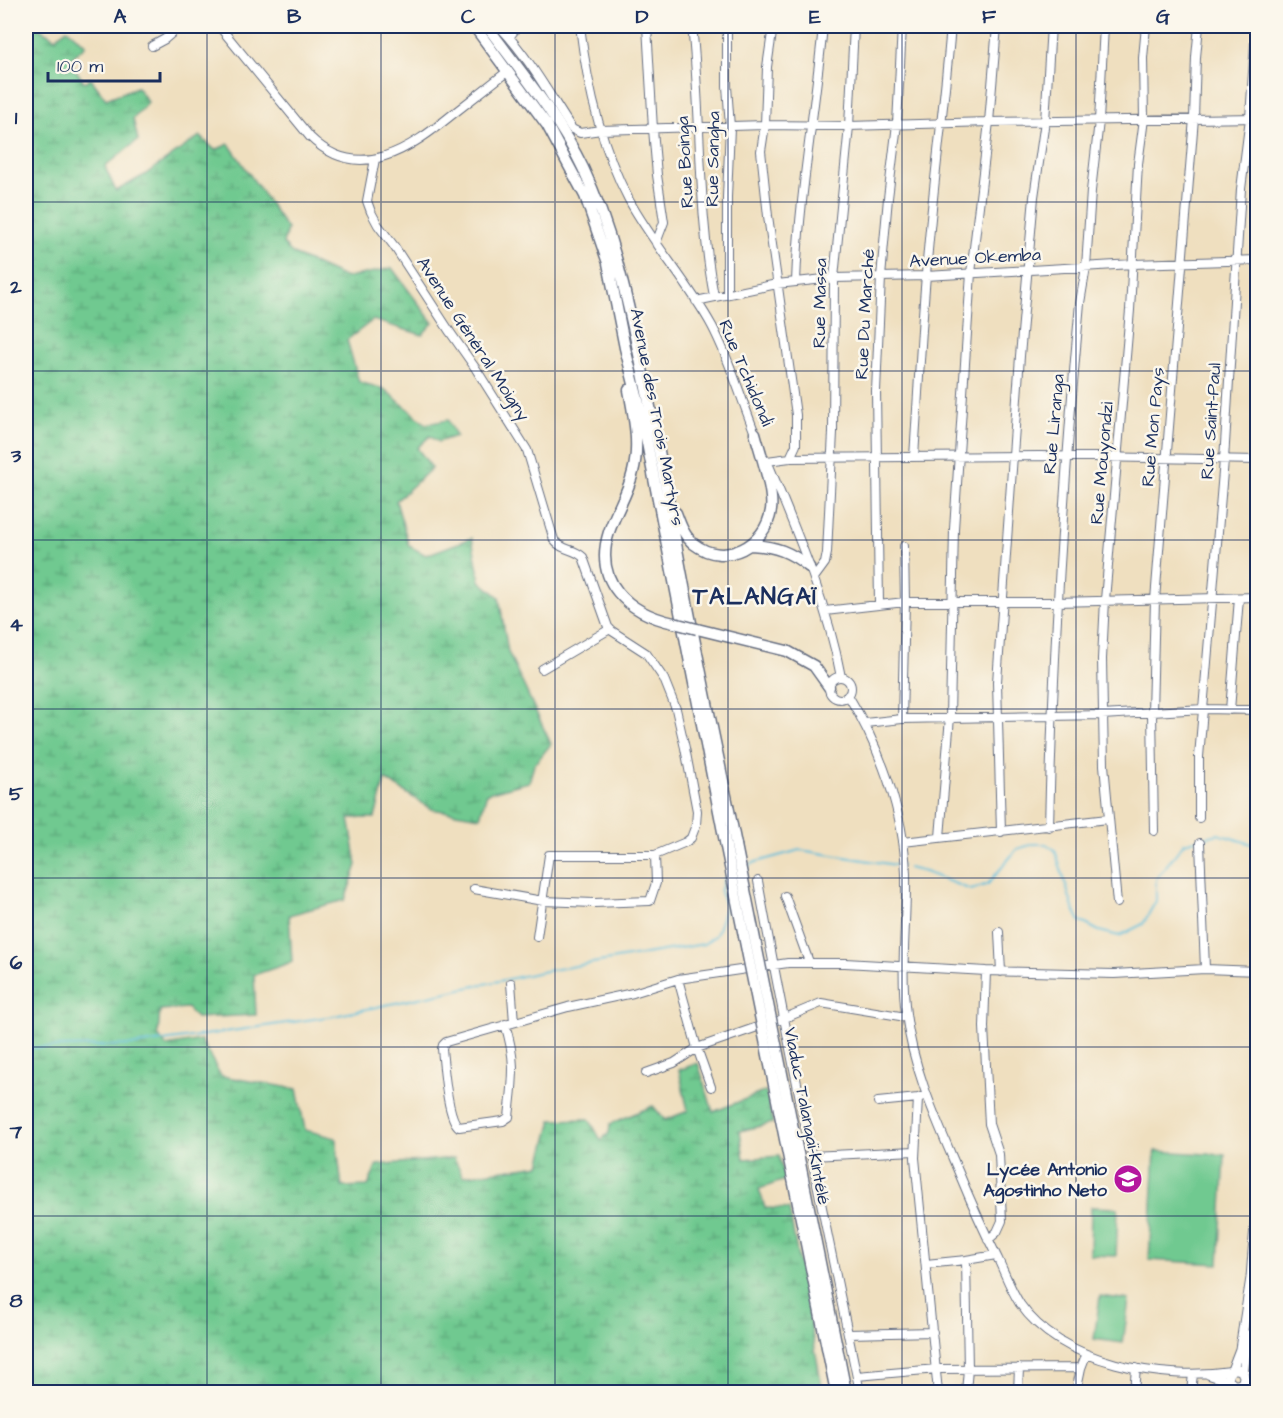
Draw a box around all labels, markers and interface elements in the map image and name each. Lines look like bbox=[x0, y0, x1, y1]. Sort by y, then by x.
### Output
text: A bbox=[114, 3, 127, 31]
text: B bbox=[287, 3, 302, 31]
text: C bbox=[461, 3, 476, 31]
text: D bbox=[636, 3, 649, 31]
text: E bbox=[809, 3, 821, 31]
text: F bbox=[982, 3, 997, 31]
text: G bbox=[1156, 3, 1170, 31]
scale bar bbox=[48, 45, 160, 83]
text: 100 m bbox=[57, 54, 103, 79]
text: 1 bbox=[15, 104, 18, 132]
street label: Rue Sangha bbox=[700, 111, 727, 207]
street label: Rue Boinga bbox=[670, 115, 701, 209]
street label: Avenue Okemba bbox=[909, 242, 1041, 274]
street label: Rue Du Marché bbox=[849, 248, 881, 380]
street label: Avenue Général Moigny bbox=[409, 252, 536, 427]
street label: Rue Massa bbox=[807, 258, 833, 348]
text: 2 bbox=[9, 273, 22, 301]
street label: Avenue des Trois Martyrs bbox=[623, 306, 690, 528]
street label: Rue Tchidondi bbox=[712, 316, 780, 430]
street label: Rue Saint-Paul bbox=[1194, 362, 1228, 480]
street label: Rue Mon Pays bbox=[1135, 366, 1172, 488]
street label: Rue Liranga bbox=[1037, 373, 1072, 475]
street label: Rue Mouyondzi bbox=[1084, 400, 1121, 525]
text: 3 bbox=[10, 442, 22, 470]
district label: TALANGAÏ bbox=[692, 580, 818, 614]
text: 4 bbox=[9, 611, 23, 639]
text: 5 bbox=[9, 780, 24, 808]
text: 6 bbox=[10, 949, 23, 977]
street label: Viaduc Talangaï-Kintélé bbox=[777, 1025, 837, 1207]
text: 7 bbox=[9, 1118, 23, 1146]
place label: Lycée Antonio Agostinho Neto bbox=[983, 1157, 1108, 1204]
school or university icon: Lycée Antonio Agostinho Neto bbox=[1112, 1163, 1144, 1195]
text: 8 bbox=[10, 1287, 23, 1315]

